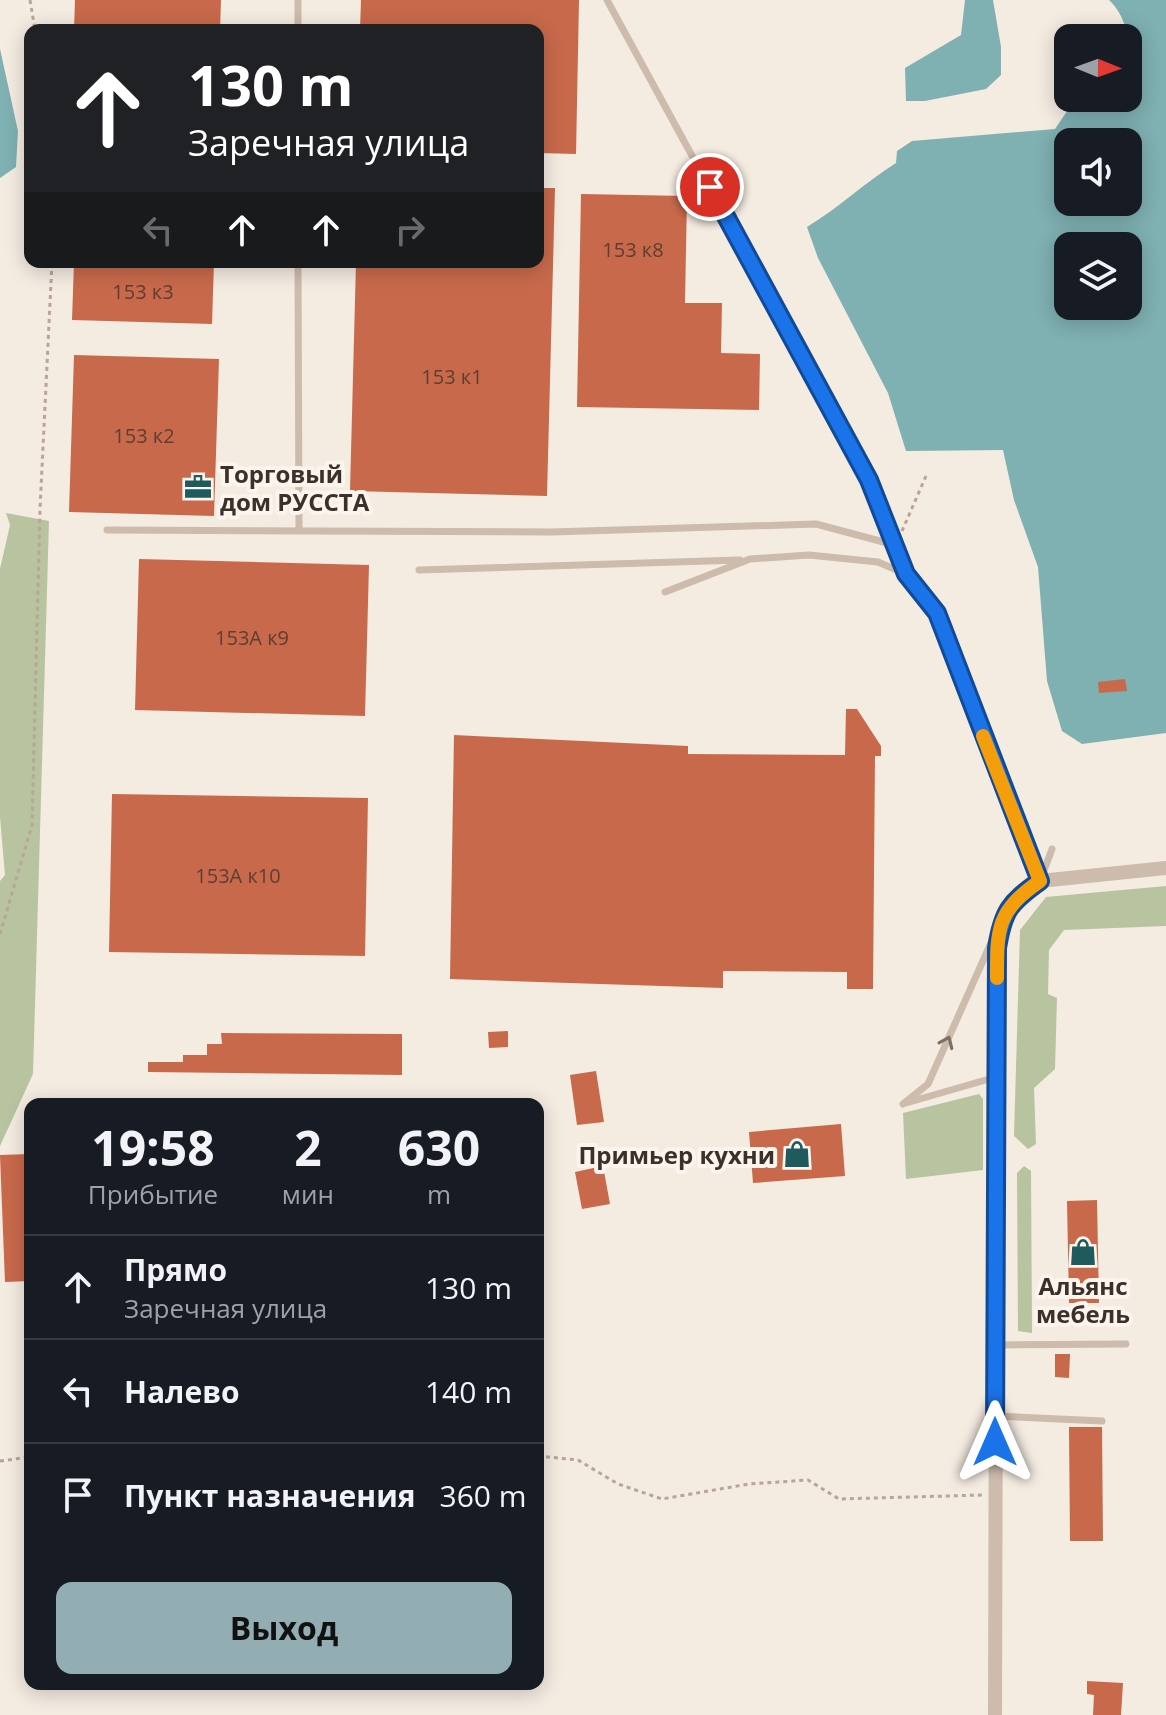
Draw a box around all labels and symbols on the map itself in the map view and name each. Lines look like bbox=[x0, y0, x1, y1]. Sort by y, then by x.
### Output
north arrow bbox=[1054, 24, 1142, 112]
pin bbox=[676, 153, 744, 221]
house number: 153 к8 bbox=[602, 236, 664, 263]
house number: 153 к3 bbox=[112, 278, 174, 305]
house number: 153 к1 bbox=[421, 363, 483, 390]
house number: 153 к2 bbox=[113, 422, 175, 449]
place label: Торговый дом РУССТА bbox=[220, 457, 370, 518]
office icon: Торговый дом РУССТА bbox=[183, 472, 213, 502]
house number: 153А к9 bbox=[215, 624, 289, 651]
house number: 153А к10 bbox=[195, 862, 281, 889]
one-way arrow bbox=[937, 1036, 953, 1050]
place label: Примьер кухни bbox=[578, 1138, 775, 1171]
shop icon: Примьер кухни bbox=[782, 1139, 812, 1169]
shop icon: Альянс мебель bbox=[1068, 1237, 1098, 1267]
place label: Альянс мебель bbox=[1036, 1269, 1130, 1330]
position arrow bbox=[953, 1400, 1037, 1484]

